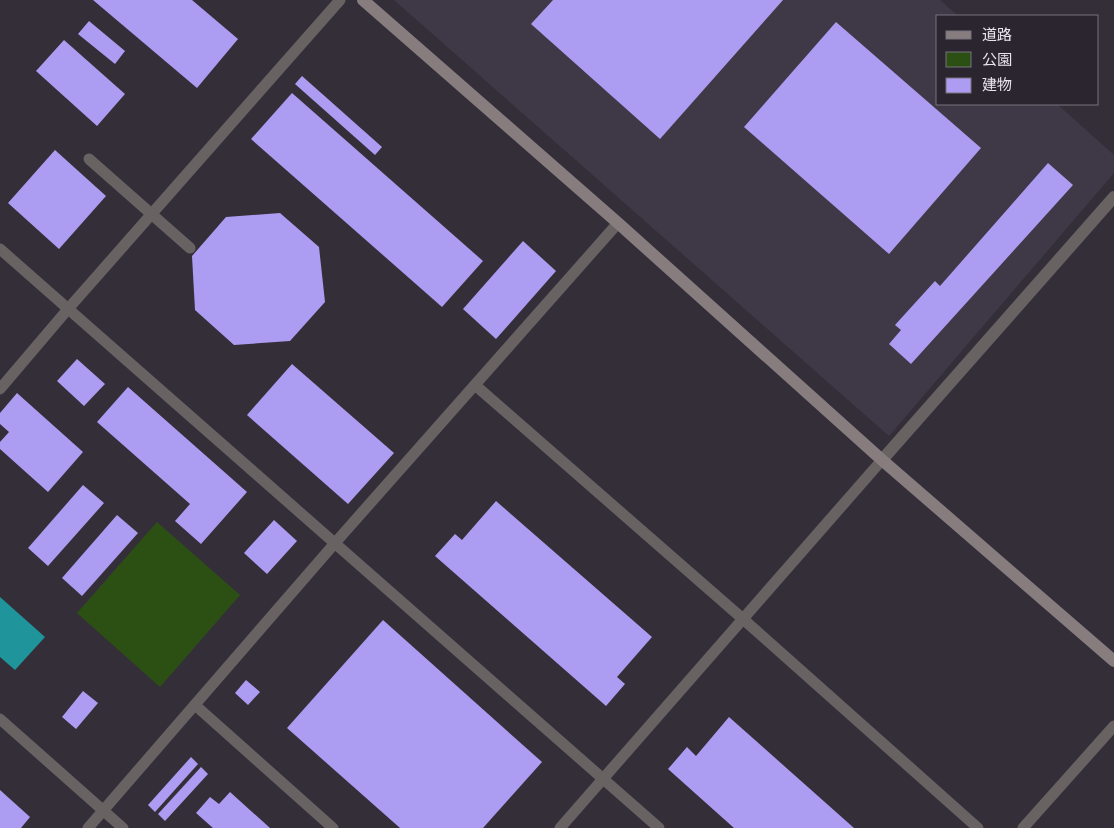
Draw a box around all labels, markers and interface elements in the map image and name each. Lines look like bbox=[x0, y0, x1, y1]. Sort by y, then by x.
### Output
legend bbox=[936, 15, 1099, 105]
text: 道路 bbox=[982, 23, 1012, 44]
text: 公園 bbox=[982, 48, 1012, 69]
text: 建物 bbox=[982, 73, 1012, 94]

